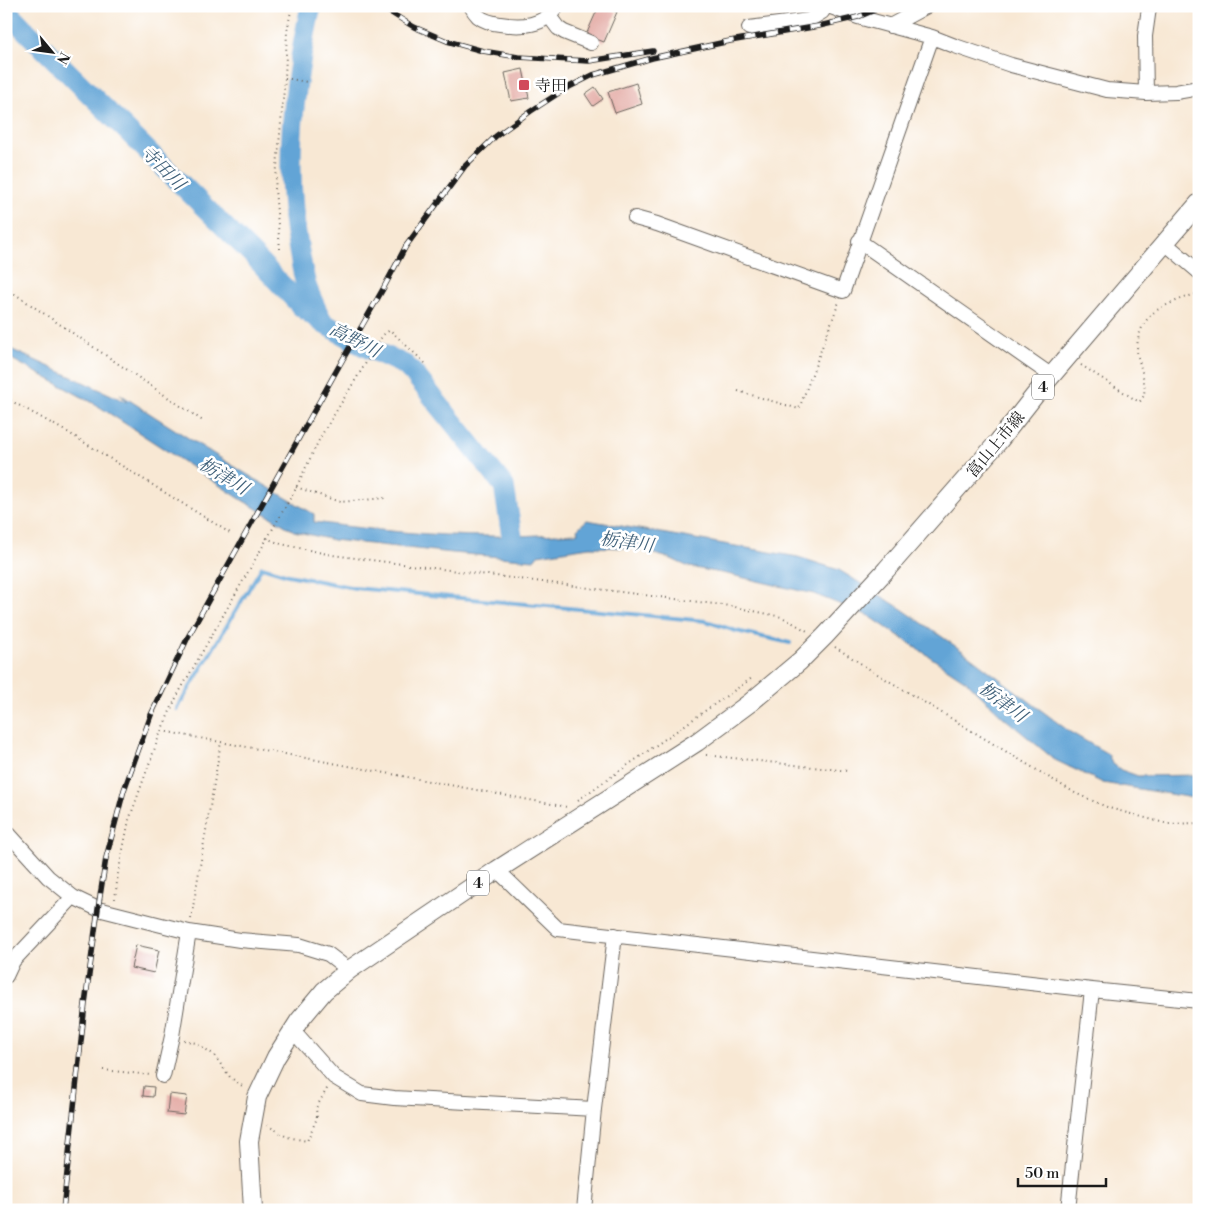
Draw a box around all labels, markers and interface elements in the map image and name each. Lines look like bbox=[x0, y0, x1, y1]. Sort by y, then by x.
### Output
north arrow bbox=[28, 28, 78, 78]
text: N bbox=[52, 49, 73, 67]
place label: 寺田 bbox=[535, 76, 567, 96]
marker: 寺田 bbox=[517, 78, 531, 92]
water label: 寺田川 bbox=[135, 141, 191, 197]
water label: 高野川 bbox=[325, 318, 386, 364]
road number: 4 bbox=[1032, 374, 1054, 400]
street label: 富山上市線 bbox=[962, 408, 1029, 482]
water label: 栃津川 bbox=[195, 453, 255, 501]
water label: 栃津川 bbox=[599, 527, 657, 558]
water label: 栃津川 bbox=[974, 677, 1033, 729]
road number: 4 bbox=[467, 870, 489, 896]
scale bar bbox=[1018, 1156, 1105, 1188]
text: 50 m bbox=[1025, 1164, 1059, 1183]

